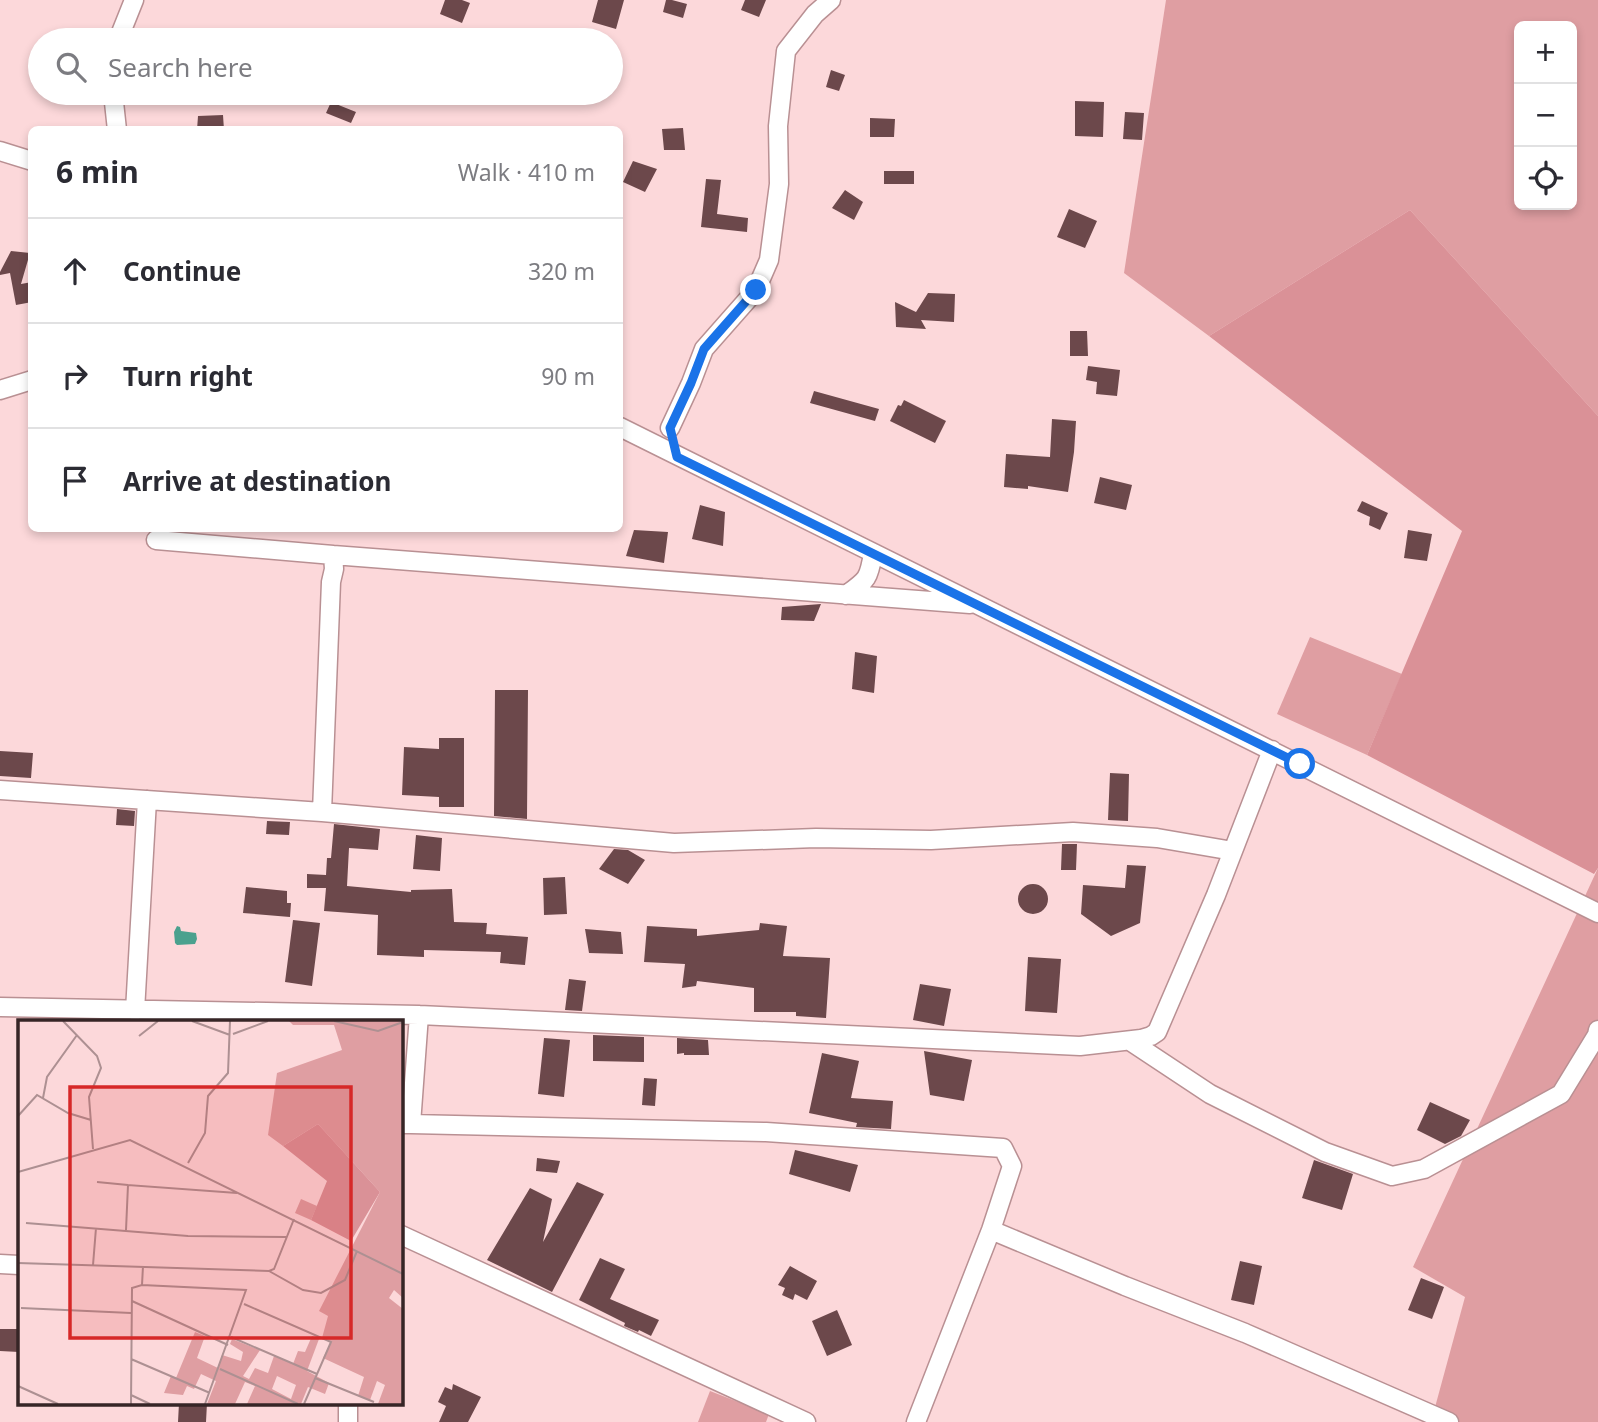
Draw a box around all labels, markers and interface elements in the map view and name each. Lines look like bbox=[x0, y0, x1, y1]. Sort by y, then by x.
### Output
map controls bbox=[1514, 21, 1577, 210]
button: + bbox=[1514, 21, 1577, 84]
search box bbox=[28, 28, 623, 105]
icon: search bbox=[52, 48, 90, 86]
text: Search here bbox=[108, 49, 253, 85]
button: − bbox=[1514, 84, 1577, 147]
button: locate bbox=[1514, 147, 1577, 210]
text: 6 min bbox=[56, 151, 139, 192]
text: Walk · 410 m bbox=[458, 156, 595, 188]
icon: ahead bbox=[56, 252, 94, 290]
text: Continue bbox=[123, 253, 241, 289]
text: 320 m bbox=[528, 255, 595, 287]
route end bbox=[740, 274, 771, 305]
icon: right bbox=[56, 357, 94, 395]
text: Turn right bbox=[123, 358, 253, 394]
text: 90 m bbox=[541, 360, 595, 392]
icon: arrive bbox=[56, 462, 94, 500]
text: Arrive at destination bbox=[123, 463, 392, 499]
route start bbox=[1284, 748, 1315, 779]
inset map bbox=[18, 1020, 402, 1404]

